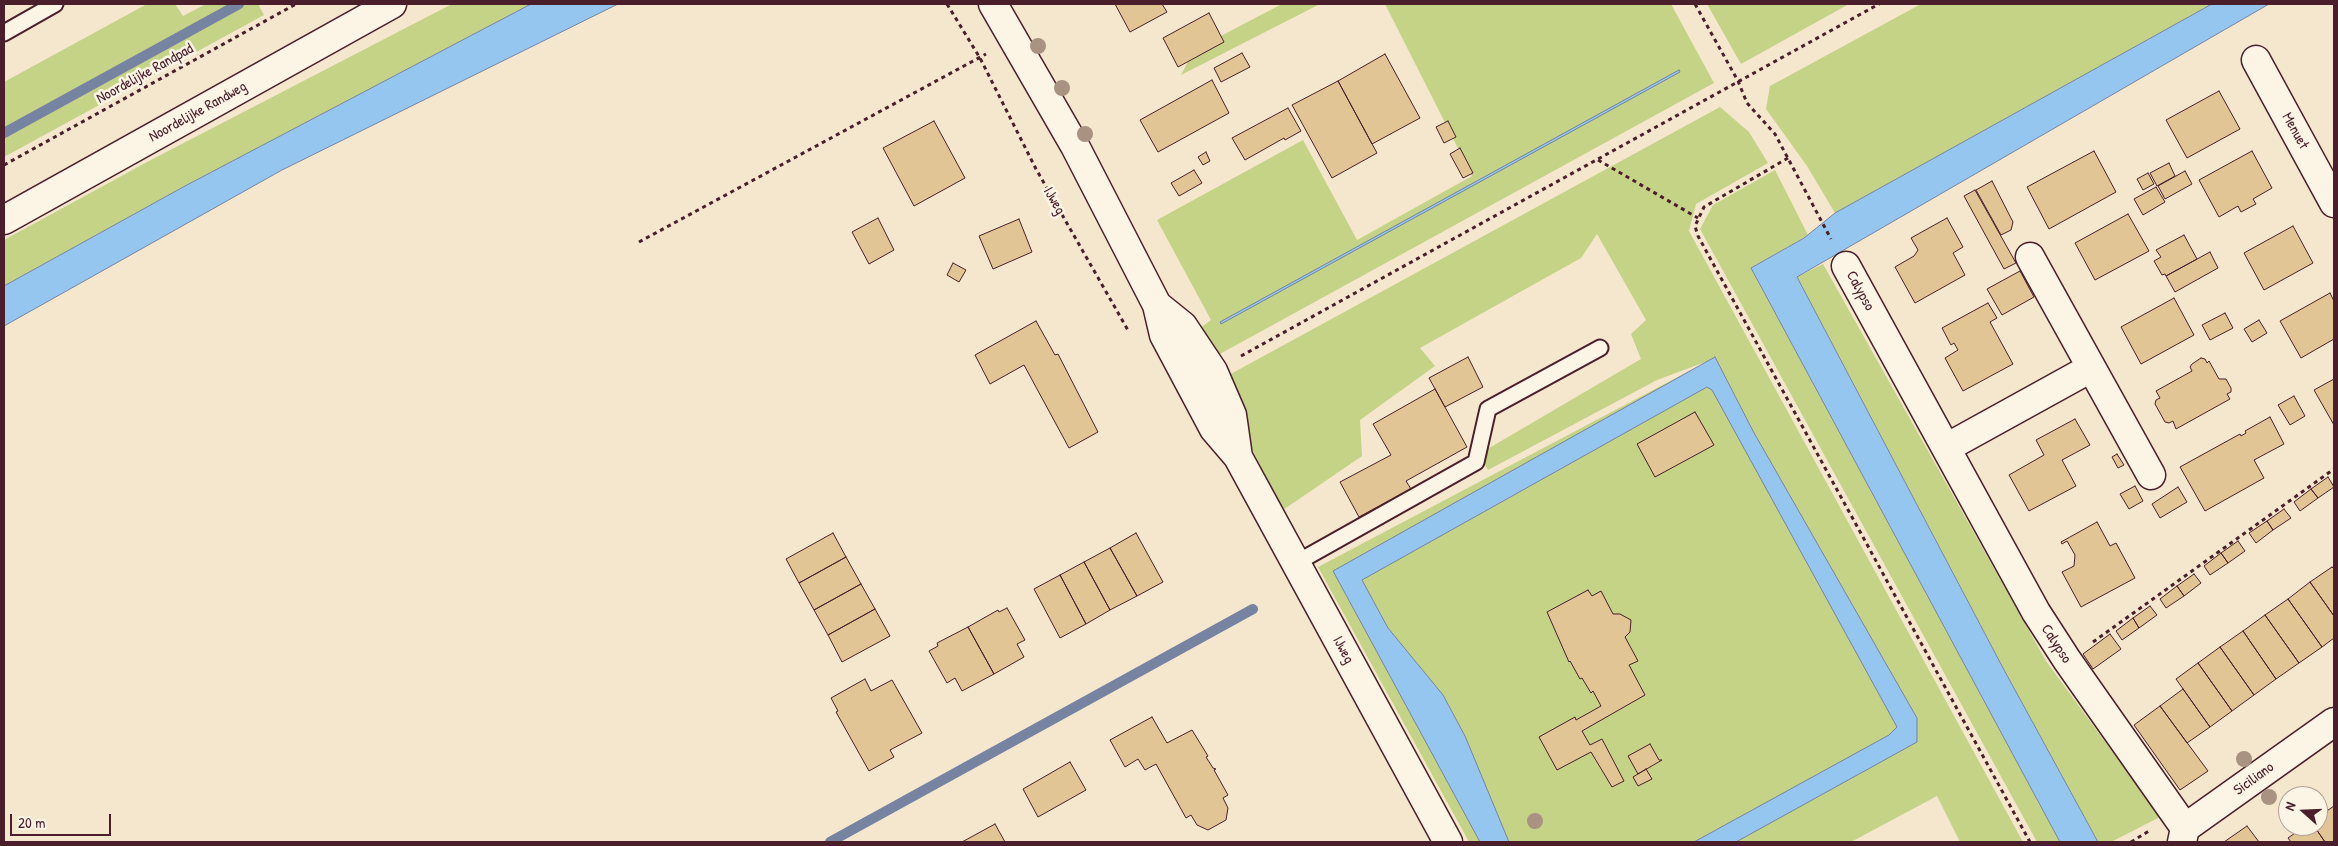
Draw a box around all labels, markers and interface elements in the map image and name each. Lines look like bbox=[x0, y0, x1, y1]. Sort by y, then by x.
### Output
street label: Noordelijke Randpad bbox=[94, 40, 196, 108]
street label: Noordelijke Randweg bbox=[146, 78, 250, 146]
street label: Menuet bbox=[2278, 110, 2312, 152]
street label: IJweg bbox=[1039, 184, 1069, 218]
street label: Calypso bbox=[1842, 268, 1878, 314]
street label: Calypso bbox=[2037, 621, 2075, 667]
street label: IJweg bbox=[1328, 633, 1358, 667]
street label: Siciliano bbox=[2230, 758, 2278, 800]
north arrow bbox=[2278, 786, 2328, 836]
text: N bbox=[2279, 799, 2300, 813]
scale bar bbox=[12, 804, 114, 836]
text: 20 m bbox=[18, 812, 45, 833]

